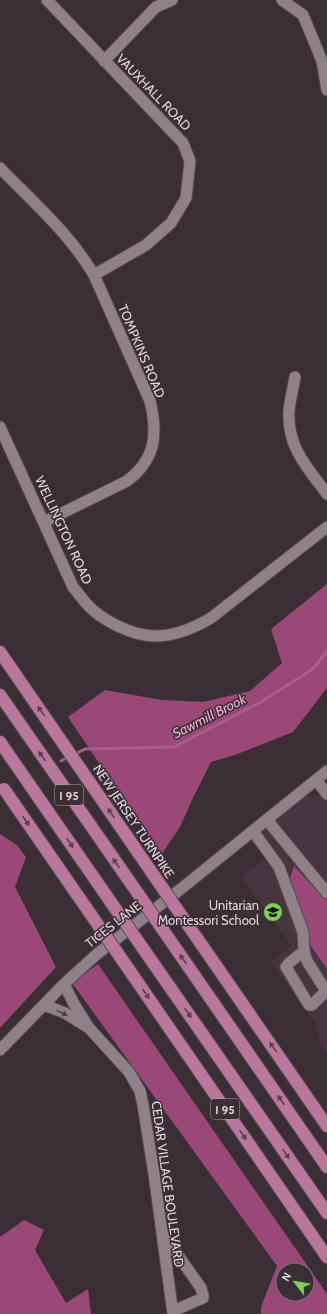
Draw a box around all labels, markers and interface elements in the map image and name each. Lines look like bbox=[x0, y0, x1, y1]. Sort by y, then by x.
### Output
street label: VAUXHALL ROAD bbox=[113, 50, 195, 134]
street label: TOMPKINS ROAD bbox=[115, 302, 169, 400]
street label: WELLINGTON ROAD bbox=[32, 473, 96, 587]
water label: Sawmill Brook bbox=[169, 689, 250, 742]
one-way arrow bbox=[37, 706, 45, 716]
one-way arrow bbox=[38, 751, 46, 761]
street label: NEW JERSEY TURNPIKE bbox=[90, 761, 178, 881]
road number: I 95 bbox=[55, 785, 83, 805]
one-way arrow bbox=[108, 807, 115, 819]
one-way arrow bbox=[22, 815, 30, 826]
one-way arrow bbox=[66, 837, 74, 848]
one-way arrow bbox=[112, 857, 120, 868]
street label: TICES LANE bbox=[82, 897, 144, 951]
place label: Unitarian Montessori School bbox=[158, 897, 259, 928]
school or university icon: Unitarian Montessori School bbox=[262, 901, 284, 923]
one-way arrow bbox=[179, 954, 187, 964]
one-way arrow bbox=[142, 988, 150, 999]
one-way arrow bbox=[184, 1008, 192, 1018]
one-way arrow bbox=[57, 1010, 68, 1016]
one-way arrow bbox=[269, 1042, 277, 1053]
one-way arrow bbox=[277, 1095, 285, 1106]
road number: I 95 bbox=[211, 1099, 239, 1119]
street label: CEDAR VILLAGE BOULEVARD bbox=[148, 1100, 188, 1268]
one-way arrow bbox=[239, 1130, 247, 1140]
one-way arrow bbox=[282, 1149, 290, 1160]
north arrow bbox=[275, 1262, 315, 1302]
text: N bbox=[278, 1270, 294, 1284]

